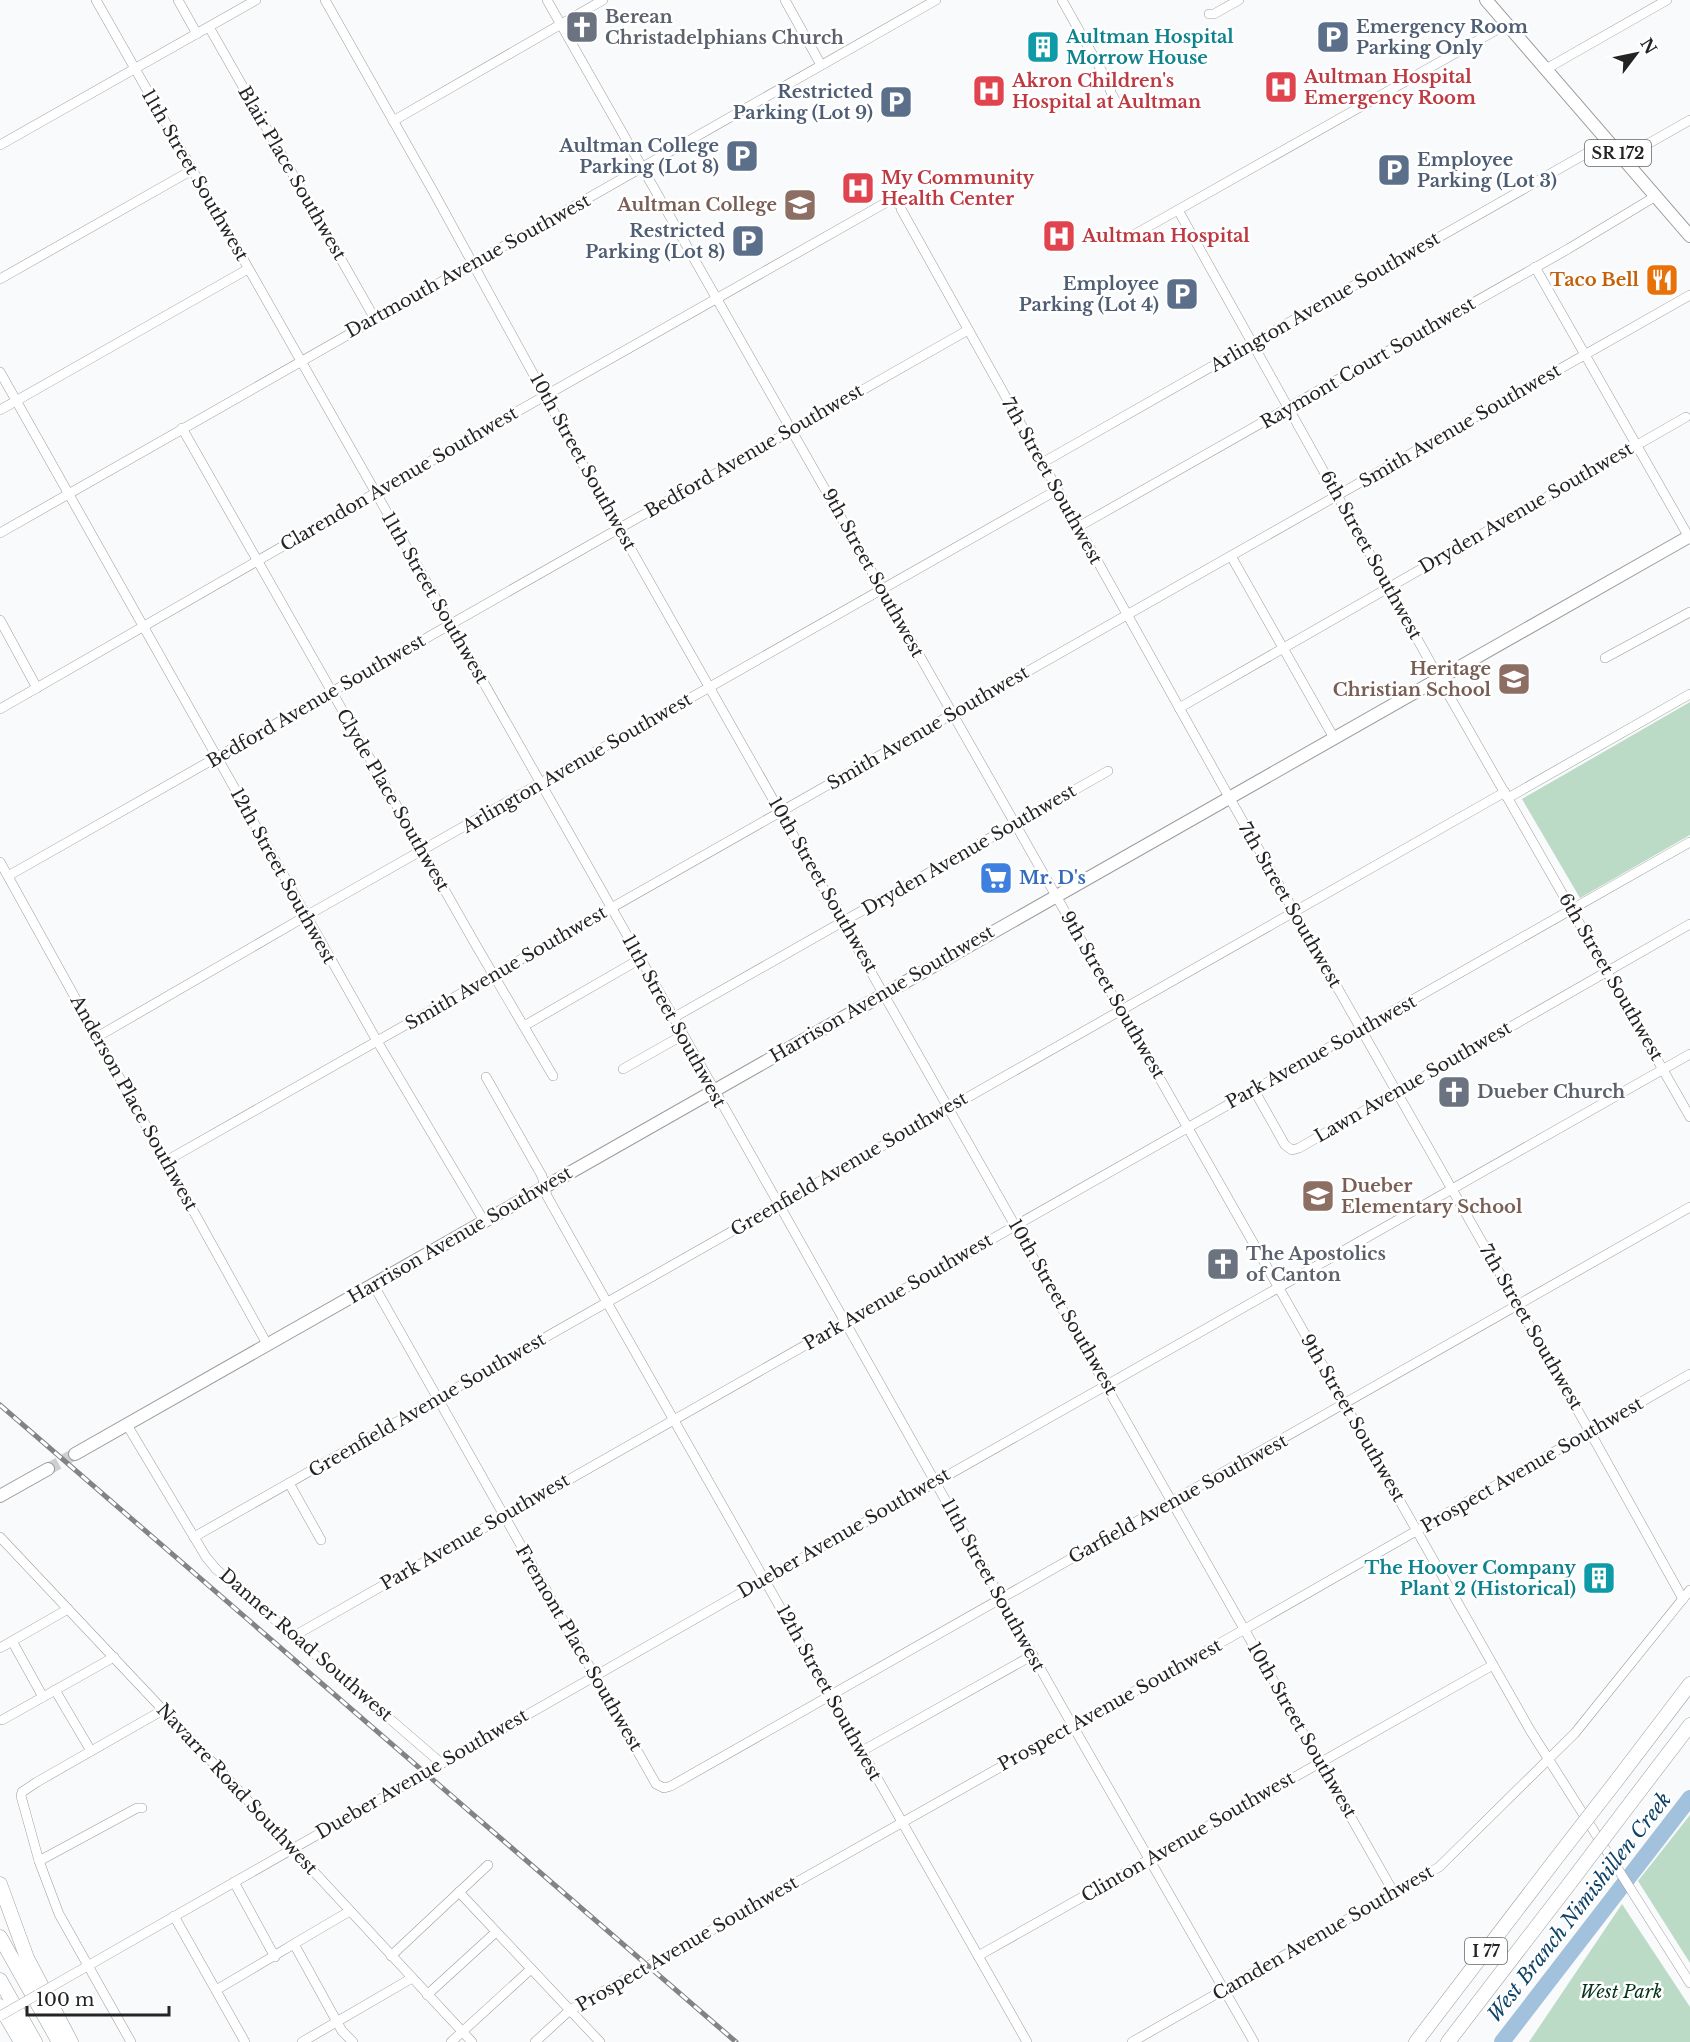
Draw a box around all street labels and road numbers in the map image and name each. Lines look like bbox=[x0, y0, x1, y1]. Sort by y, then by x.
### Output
street label: Blair Place Southwest bbox=[233, 82, 351, 264]
street label: 11th Street Southwest bbox=[137, 85, 253, 265]
road number: SR 172 bbox=[1585, 140, 1651, 166]
street label: Dartmouth Avenue Southwest bbox=[342, 189, 594, 343]
street label: Arlington Avenue Southwest bbox=[1205, 227, 1444, 377]
street label: Raymont Court Southwest bbox=[1257, 292, 1479, 434]
street label: Smith Avenue Southwest bbox=[1355, 359, 1565, 493]
street label: 10th Street Southwest bbox=[525, 370, 641, 555]
street label: Bedford Avenue Southwest bbox=[641, 379, 867, 523]
street label: 7th Street Southwest bbox=[997, 394, 1107, 568]
street label: Clarendon Avenue Southwest bbox=[276, 402, 522, 556]
street label: Dryden Avenue Southwest bbox=[1415, 438, 1637, 578]
street label: 6th Street Southwest bbox=[1315, 467, 1427, 644]
street label: 9th Street Southwest bbox=[817, 485, 929, 662]
street label: 11th Street Southwest bbox=[377, 508, 493, 688]
street label: Bedford Avenue Southwest bbox=[203, 629, 429, 773]
street label: Smith Avenue Southwest bbox=[823, 661, 1033, 795]
street label: Arlington Avenue Southwest bbox=[457, 688, 696, 838]
street label: Clyde Place Southwest bbox=[332, 705, 454, 895]
street label: Dryden Avenue Southwest bbox=[858, 780, 1080, 920]
street label: 12th Street Southwest bbox=[226, 784, 341, 968]
street label: 10th Street Southwest bbox=[764, 793, 882, 977]
street label: 7th Street Southwest bbox=[1234, 818, 1346, 992]
street label: 6th Street Southwest bbox=[1554, 889, 1668, 1065]
street label: Smith Avenue Southwest bbox=[401, 901, 611, 1035]
street label: 9th Street Southwest bbox=[1056, 907, 1170, 1083]
street label: Harrison Avenue Southwest bbox=[766, 921, 998, 1067]
street label: 11th Street Southwest bbox=[617, 931, 731, 1111]
street label: Park Avenue Southwest bbox=[1222, 990, 1420, 1114]
street label: Anderson Place Southwest bbox=[65, 991, 203, 1215]
street label: Lawn Avenue Southwest bbox=[1311, 1017, 1515, 1147]
street label: Greenfield Avenue Southwest bbox=[727, 1087, 972, 1241]
street label: Harrison Avenue Southwest bbox=[344, 1162, 576, 1308]
street label: 10th Street Southwest bbox=[1004, 1215, 1122, 1399]
street label: Park Avenue Southwest bbox=[800, 1229, 996, 1355]
street label: 7th Street Southwest bbox=[1475, 1240, 1587, 1414]
street label: Greenfield Avenue Southwest bbox=[305, 1328, 550, 1482]
street label: 9th Street Southwest bbox=[1296, 1330, 1410, 1506]
street label: Prospect Avenue Southwest bbox=[1417, 1392, 1647, 1538]
street label: Garfield Avenue Southwest bbox=[1065, 1429, 1292, 1568]
street label: Dueber Avenue Southwest bbox=[734, 1463, 954, 1603]
street label: Park Avenue Southwest bbox=[377, 1469, 573, 1595]
street label: 11th Street Southwest bbox=[936, 1495, 1050, 1675]
street label: Fremont Place Southwest bbox=[511, 1541, 647, 1755]
street label: Danner Road Southwest bbox=[215, 1564, 397, 1726]
street label: 12th Street Southwest bbox=[772, 1601, 887, 1785]
street label: Prospect Avenue Southwest bbox=[994, 1634, 1226, 1776]
street label: 10th Street Southwest bbox=[1243, 1638, 1361, 1822]
street label: Navarre Road Southwest bbox=[152, 1699, 322, 1879]
street label: Dueber Avenue Southwest bbox=[312, 1704, 532, 1844]
street label: Clinton Avenue Southwest bbox=[1077, 1767, 1299, 1907]
street label: Camden Avenue Southwest bbox=[1209, 1861, 1437, 2005]
street label: Prospect Avenue Southwest bbox=[572, 1871, 802, 2017]
road number: I 77 bbox=[1465, 1938, 1507, 1964]

